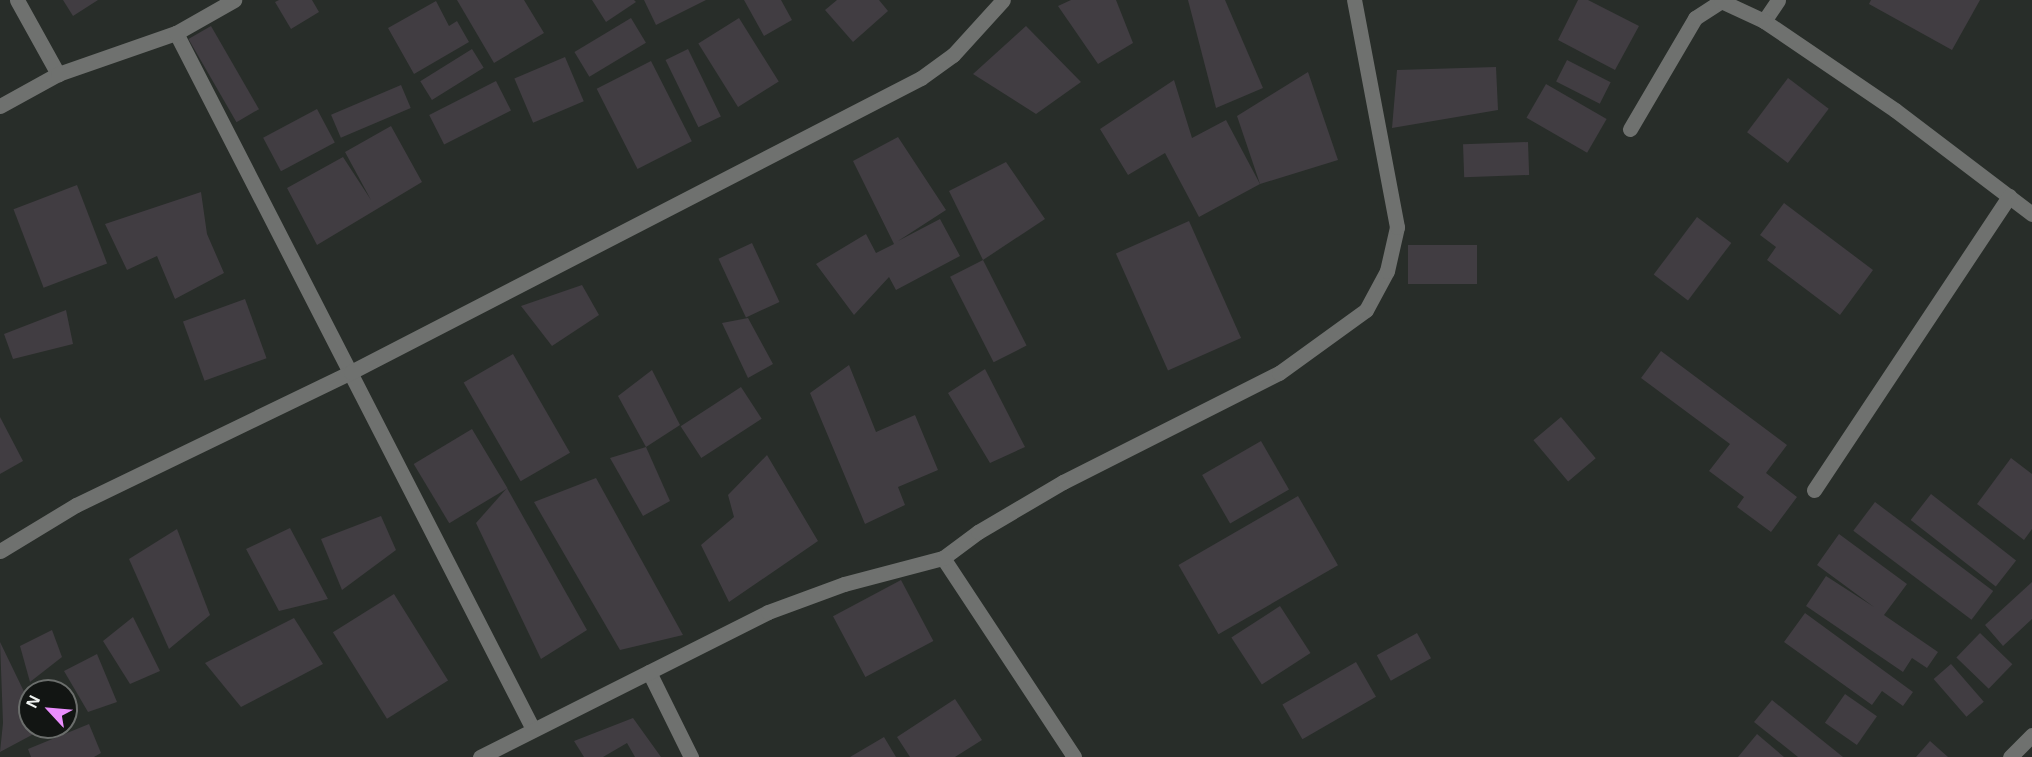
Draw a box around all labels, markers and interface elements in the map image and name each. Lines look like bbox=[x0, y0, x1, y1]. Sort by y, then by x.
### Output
north arrow bbox=[18, 679, 78, 739]
text: N bbox=[23, 693, 43, 711]

